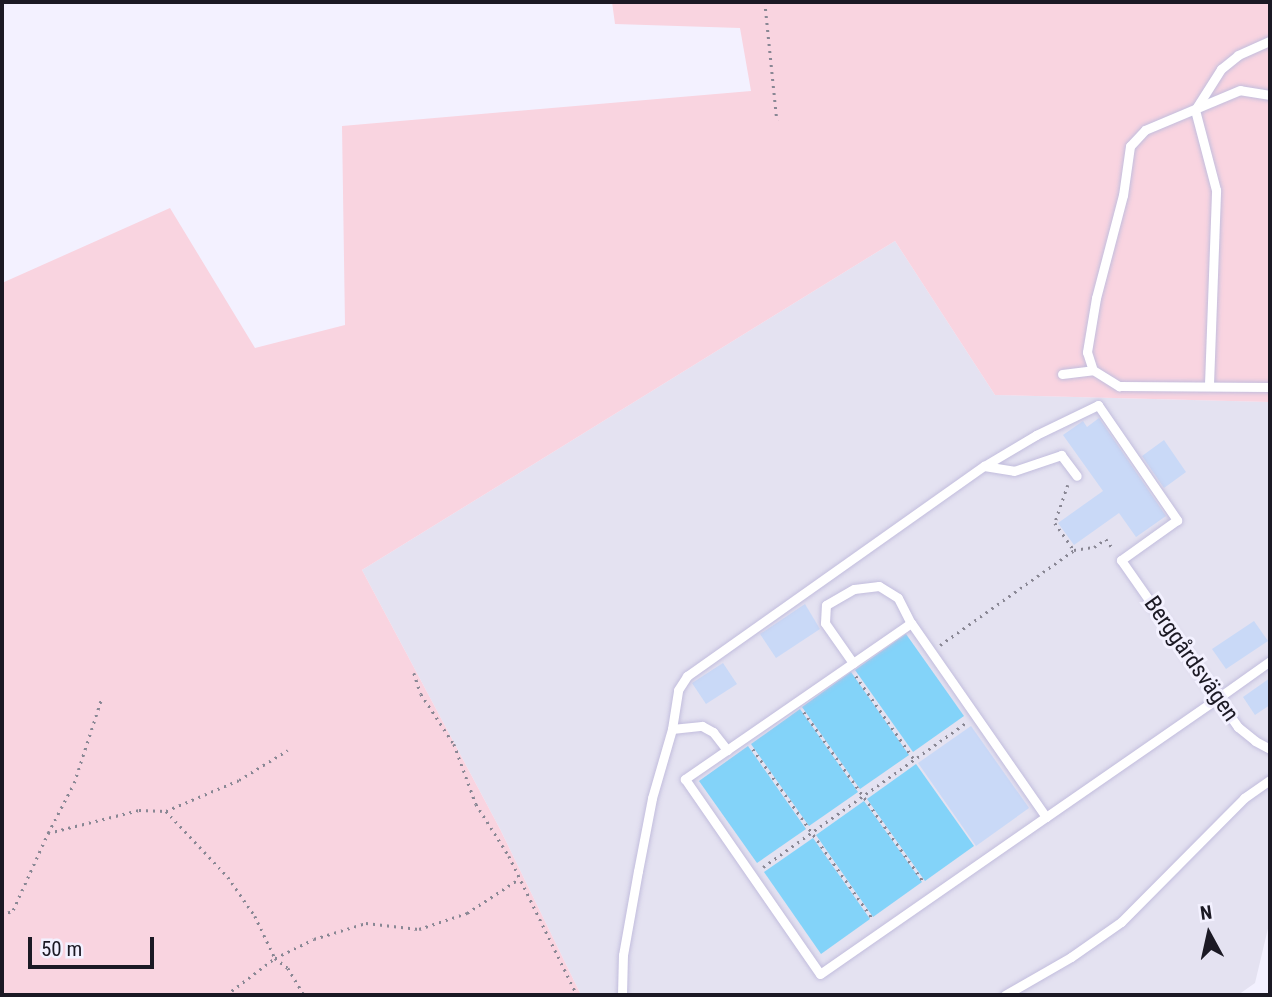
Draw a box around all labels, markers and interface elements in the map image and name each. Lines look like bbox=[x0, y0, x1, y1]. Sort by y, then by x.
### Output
street label: Berggårdsvägen bbox=[1138, 591, 1244, 727]
north arrow bbox=[1174, 899, 1244, 969]
text: N bbox=[1199, 901, 1213, 925]
scale bar bbox=[32, 923, 158, 967]
text: 50 m bbox=[41, 937, 82, 961]

